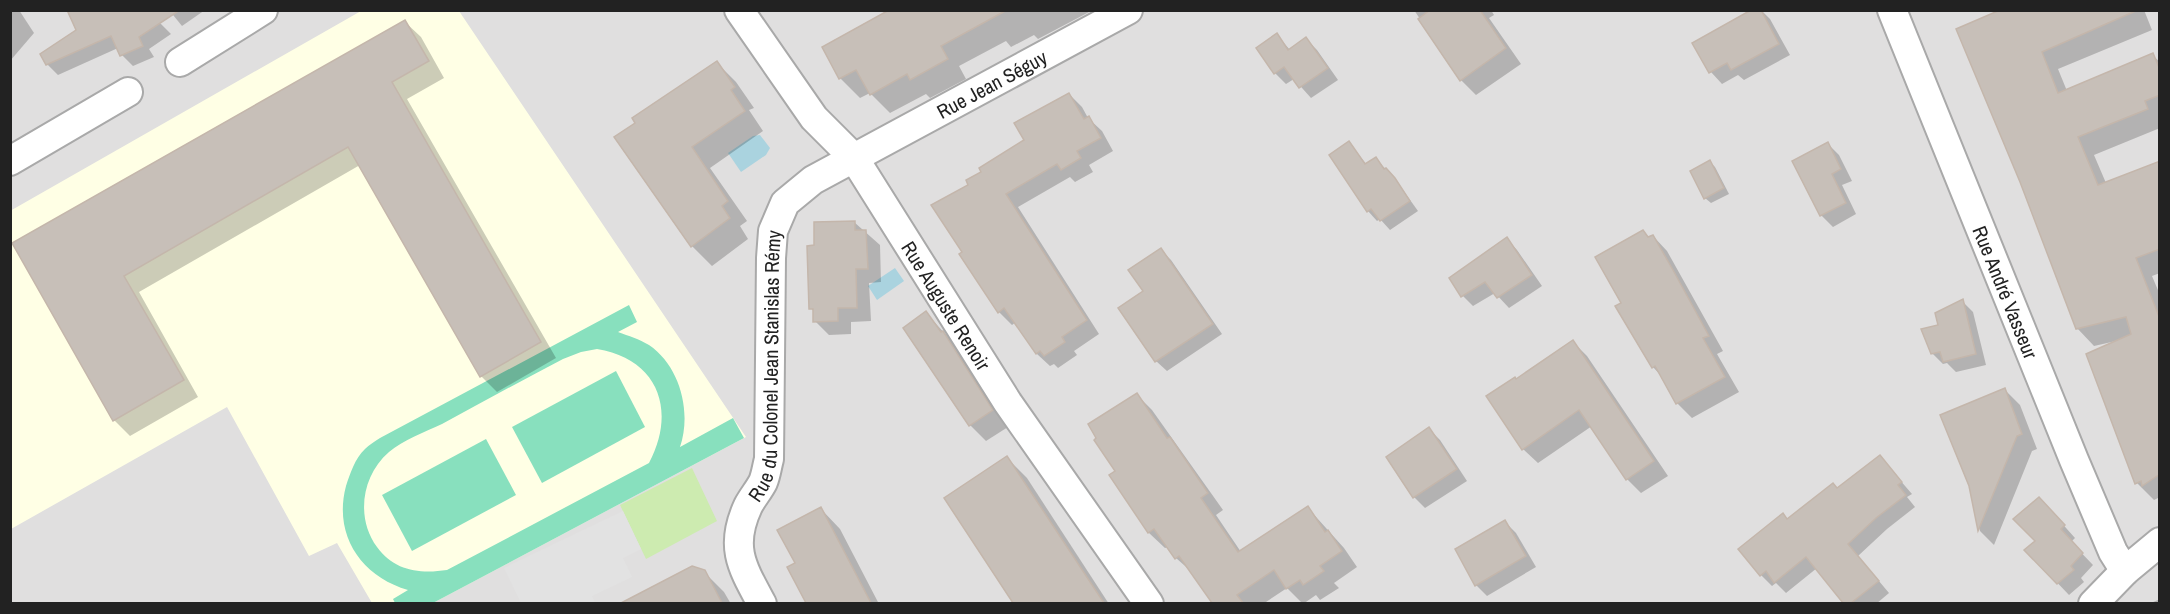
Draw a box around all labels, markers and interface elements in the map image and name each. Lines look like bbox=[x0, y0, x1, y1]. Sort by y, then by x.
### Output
street label: Rue Jean Séguy bbox=[932, 43, 1052, 124]
street label: Rue André Vasseur bbox=[1967, 221, 2045, 363]
street label: Rue du Colonel Jean Stanislas Rémy bbox=[741, 228, 787, 506]
street label: Rue Auguste Renoir bbox=[896, 236, 998, 375]

